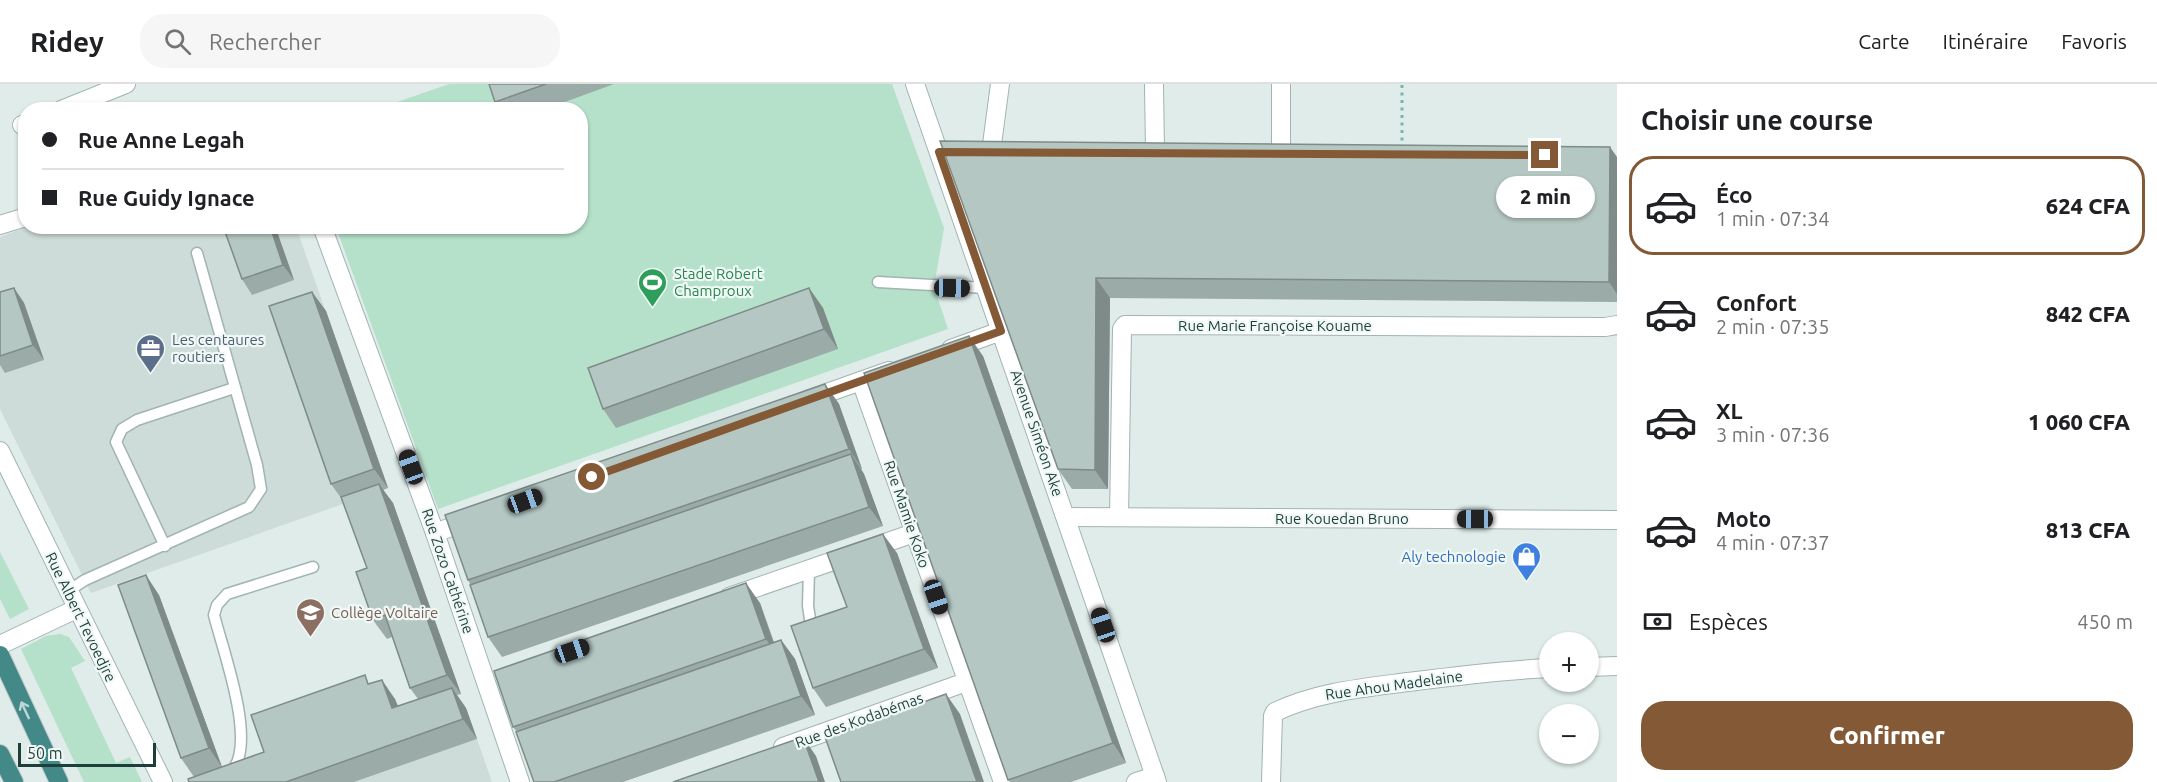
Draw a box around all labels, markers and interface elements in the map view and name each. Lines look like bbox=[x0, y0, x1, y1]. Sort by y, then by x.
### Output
search box bbox=[140, 14, 560, 68]
icon: search bbox=[161, 25, 194, 58]
text: Ridey bbox=[30, 26, 104, 57]
text: Rechercher bbox=[209, 29, 321, 54]
text: Carte bbox=[1858, 29, 1910, 53]
text: Itinéraire bbox=[1943, 29, 2028, 53]
text: Favoris bbox=[2061, 29, 2127, 53]
text: Choisir une course bbox=[1641, 105, 1873, 135]
text: Rue Anne Legah bbox=[78, 127, 245, 152]
route end bbox=[1531, 141, 1558, 168]
callout: 2 min bbox=[1496, 176, 1594, 218]
icon: car bbox=[1644, 179, 1698, 233]
text: Éco bbox=[1716, 182, 1753, 207]
text: Rue Guidy Ignace bbox=[78, 185, 255, 210]
text: 2 min bbox=[1520, 185, 1571, 208]
text: 624 CFA bbox=[2046, 193, 2130, 218]
text: 1 min · 07:34 bbox=[1716, 207, 1830, 230]
place label: Stade Robert Champroux bbox=[674, 265, 763, 299]
sports icon: Stade Robert Champroux bbox=[637, 266, 669, 308]
car bbox=[934, 279, 970, 297]
icon: car bbox=[1644, 287, 1698, 341]
text: Confort bbox=[1716, 290, 1797, 315]
text: 842 CFA bbox=[2046, 301, 2130, 326]
text: 2 min · 07:35 bbox=[1716, 315, 1830, 338]
street label: Rue Marie Françoise Kouame bbox=[1178, 317, 1372, 334]
place label: Les centaures routiers bbox=[172, 331, 264, 365]
office icon: Les centaures routiers bbox=[135, 332, 167, 374]
street label: Avenue Siméon Ake bbox=[1007, 367, 1067, 499]
icon: car bbox=[1644, 395, 1698, 449]
text: XL bbox=[1716, 398, 1743, 423]
text: 1 060 CFA bbox=[2028, 409, 2130, 434]
text: 3 min · 07:36 bbox=[1716, 423, 1830, 446]
car bbox=[396, 447, 426, 487]
street label: Rue Mamie Koko bbox=[881, 458, 933, 570]
route start bbox=[578, 463, 605, 490]
car bbox=[505, 486, 545, 516]
icon: car bbox=[1644, 503, 1698, 557]
street label: Rue Zozo Cathérine bbox=[419, 506, 477, 636]
text: Moto bbox=[1716, 506, 1771, 531]
street label: Rue Kouedan Bruno bbox=[1275, 510, 1409, 527]
car bbox=[1457, 510, 1493, 528]
text: 813 CFA bbox=[2046, 517, 2130, 542]
text: 4 min · 07:37 bbox=[1716, 531, 1830, 554]
shop icon: Aly technologie bbox=[1511, 540, 1543, 582]
place label: Aly technologie bbox=[1401, 548, 1506, 565]
street label: Rue Albert Tevoedjre bbox=[42, 549, 120, 685]
car bbox=[922, 577, 950, 617]
school or university icon: Collège Voltaire bbox=[294, 596, 326, 638]
place label: Collège Voltaire bbox=[331, 604, 438, 621]
car bbox=[1089, 605, 1117, 645]
icon: cash bbox=[1641, 605, 1674, 638]
text: Espèces bbox=[1689, 609, 1768, 634]
text: 450 m bbox=[2077, 610, 2133, 633]
map controls bbox=[1539, 632, 1599, 764]
button: + bbox=[1539, 632, 1599, 692]
car bbox=[552, 637, 592, 665]
street label: Rue Ahou Madelaine bbox=[1324, 667, 1464, 703]
street label: Rue des Kodabémas bbox=[793, 689, 925, 751]
button: Confirmer bbox=[1641, 701, 2133, 770]
one-way arrow bbox=[19, 702, 31, 720]
button: − bbox=[1539, 704, 1599, 764]
scale bar bbox=[18, 740, 156, 768]
text: 50 m bbox=[27, 744, 63, 762]

